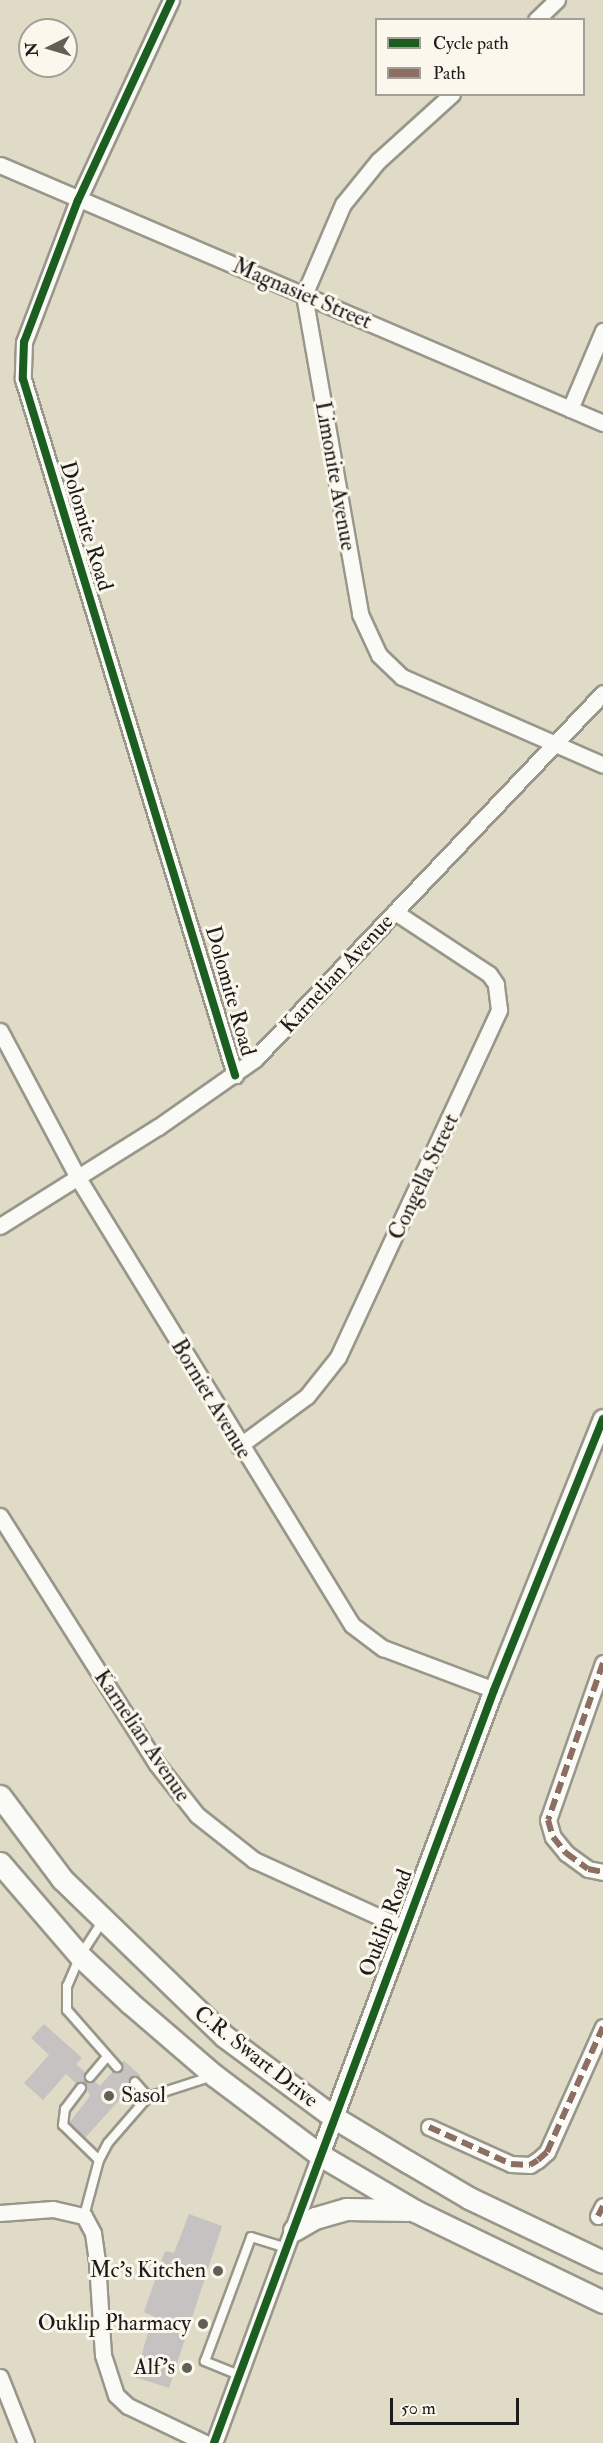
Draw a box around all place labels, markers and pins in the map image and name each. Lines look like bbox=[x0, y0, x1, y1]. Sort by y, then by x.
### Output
place label: Sasol bbox=[121, 2083, 166, 2109]
marker: Sasol bbox=[102, 2089, 116, 2103]
place label: Mc's Kitchen bbox=[90, 2258, 206, 2284]
marker: Mc's Kitchen bbox=[211, 2264, 225, 2278]
place label: Ouklip Pharmacy bbox=[38, 2311, 191, 2337]
marker: Ouklip Pharmacy bbox=[196, 2317, 210, 2331]
place label: Alf's bbox=[134, 2355, 175, 2381]
marker: Alf's bbox=[180, 2361, 194, 2375]

